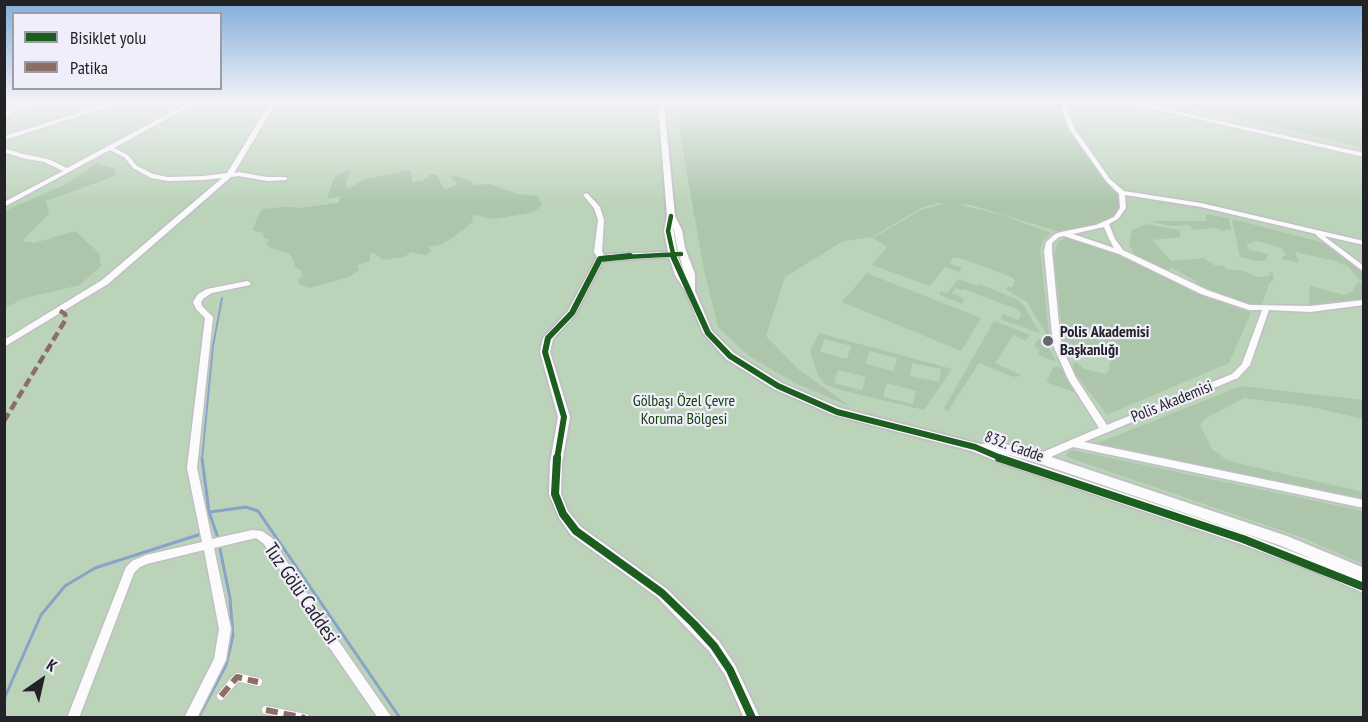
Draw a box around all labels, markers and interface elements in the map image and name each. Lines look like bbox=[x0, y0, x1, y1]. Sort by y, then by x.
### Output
legend bbox=[12, 12, 222, 90]
text: Bisiklet yolu bbox=[70, 26, 146, 49]
text: Patika bbox=[70, 56, 108, 79]
place label: Polis Akademisi Başkanlığı bbox=[1060, 322, 1149, 360]
marker: Polis Akademisi Başkanlığı bbox=[1041, 334, 1055, 348]
street label: Polis Akademisi bbox=[1128, 377, 1216, 427]
park label: Gölbaşı Özel Çevre Koruma Bölgesi bbox=[633, 391, 735, 429]
street label: 832. Cadde bbox=[982, 427, 1046, 467]
street label: Tuz Gölü Caddesi bbox=[258, 539, 344, 649]
north arrow bbox=[12, 650, 72, 710]
text: K bbox=[43, 654, 61, 676]

